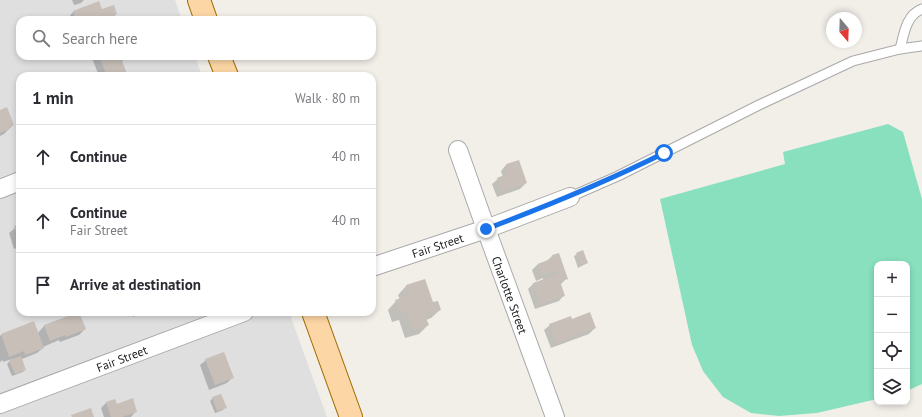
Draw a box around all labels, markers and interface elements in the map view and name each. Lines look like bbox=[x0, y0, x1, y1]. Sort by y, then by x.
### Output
north arrow bbox=[826, 12, 862, 48]
search box bbox=[16, 16, 376, 60]
icon: search bbox=[30, 27, 52, 49]
text: Search here bbox=[62, 29, 138, 48]
text: 1 min bbox=[32, 87, 73, 109]
text: Walk · 80 m bbox=[295, 90, 360, 107]
route start bbox=[655, 144, 673, 162]
icon: ahead bbox=[32, 146, 54, 168]
text: Continue bbox=[70, 147, 127, 166]
text: 40 m bbox=[332, 148, 360, 165]
text: Continue bbox=[70, 203, 127, 222]
icon: ahead bbox=[32, 210, 54, 232]
text: 40 m bbox=[332, 212, 360, 229]
route end bbox=[477, 220, 495, 238]
text: Fair Street bbox=[70, 222, 128, 239]
street label: Fair Street bbox=[410, 230, 465, 261]
street label: Charlotte Street bbox=[489, 254, 531, 336]
map controls bbox=[874, 261, 910, 405]
button: + bbox=[874, 261, 910, 297]
icon: arrive bbox=[32, 274, 54, 296]
text: Arrive at destination bbox=[70, 275, 201, 294]
button: − bbox=[874, 297, 910, 333]
button: locate bbox=[874, 333, 910, 369]
street label: Fair Street bbox=[94, 342, 149, 375]
button: layers bbox=[874, 369, 910, 405]

